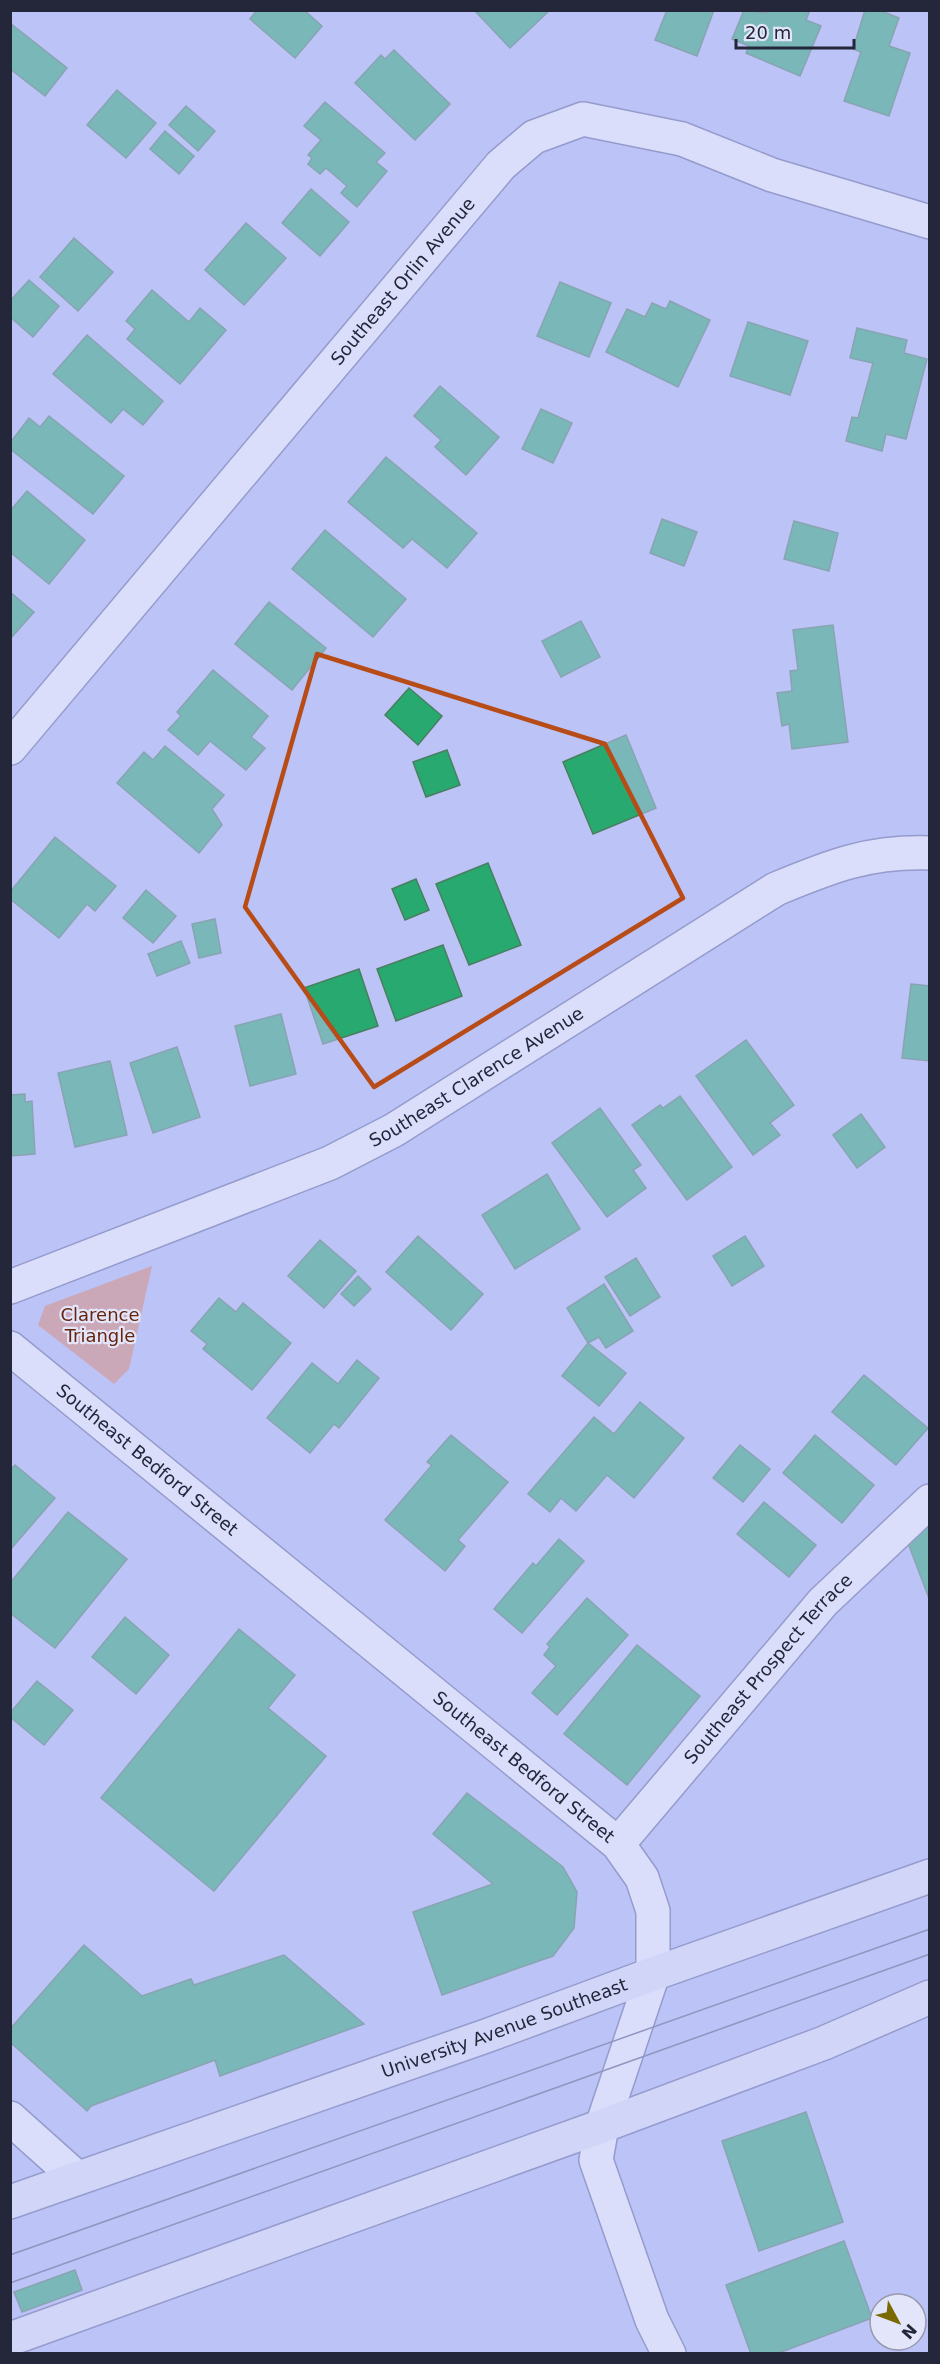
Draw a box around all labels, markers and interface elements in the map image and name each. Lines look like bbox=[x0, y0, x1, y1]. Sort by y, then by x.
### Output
scale bar bbox=[736, 12, 854, 50]
text: 20 m bbox=[745, 22, 791, 43]
street label: Southeast Orlin Avenue bbox=[326, 193, 479, 369]
street label: Southeast Clarence Avenue bbox=[365, 1002, 587, 1151]
park label: Clarence Triangle bbox=[60, 1304, 140, 1346]
street label: Southeast Bedford Street bbox=[53, 1379, 242, 1540]
street label: Southeast Prospect Terrace bbox=[680, 1569, 856, 1768]
street label: Southeast Bedford Street bbox=[429, 1687, 619, 1847]
street label: University Avenue Southeast bbox=[378, 1973, 630, 2082]
north arrow bbox=[868, 2292, 928, 2352]
text: N bbox=[897, 2320, 921, 2343]

